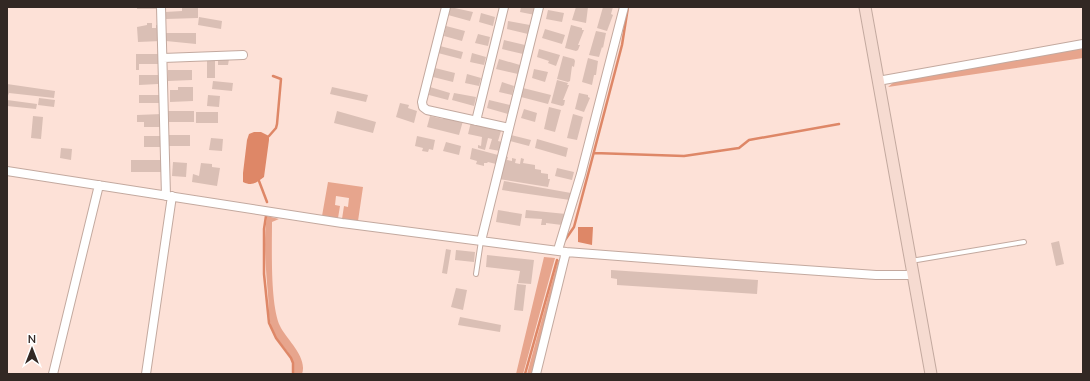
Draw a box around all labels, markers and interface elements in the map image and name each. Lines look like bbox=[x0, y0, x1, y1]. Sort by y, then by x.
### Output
north arrow bbox=[12, 329, 52, 369]
text: N bbox=[28, 332, 36, 346]

